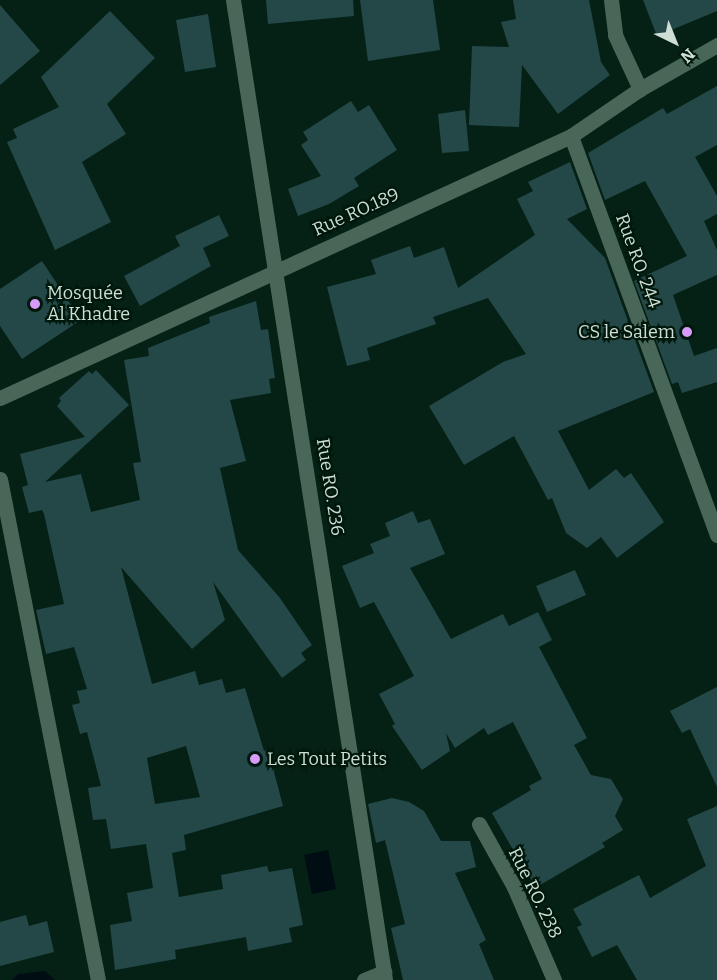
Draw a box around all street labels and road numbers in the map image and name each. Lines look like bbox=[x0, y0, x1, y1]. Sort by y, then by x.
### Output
street label: Rue RO.189 bbox=[309, 183, 403, 241]
street label: Rue RO. 244 bbox=[611, 211, 665, 311]
street label: Rue RO. 236 bbox=[312, 437, 348, 537]
street label: Rue RO. 238 bbox=[504, 844, 566, 942]

